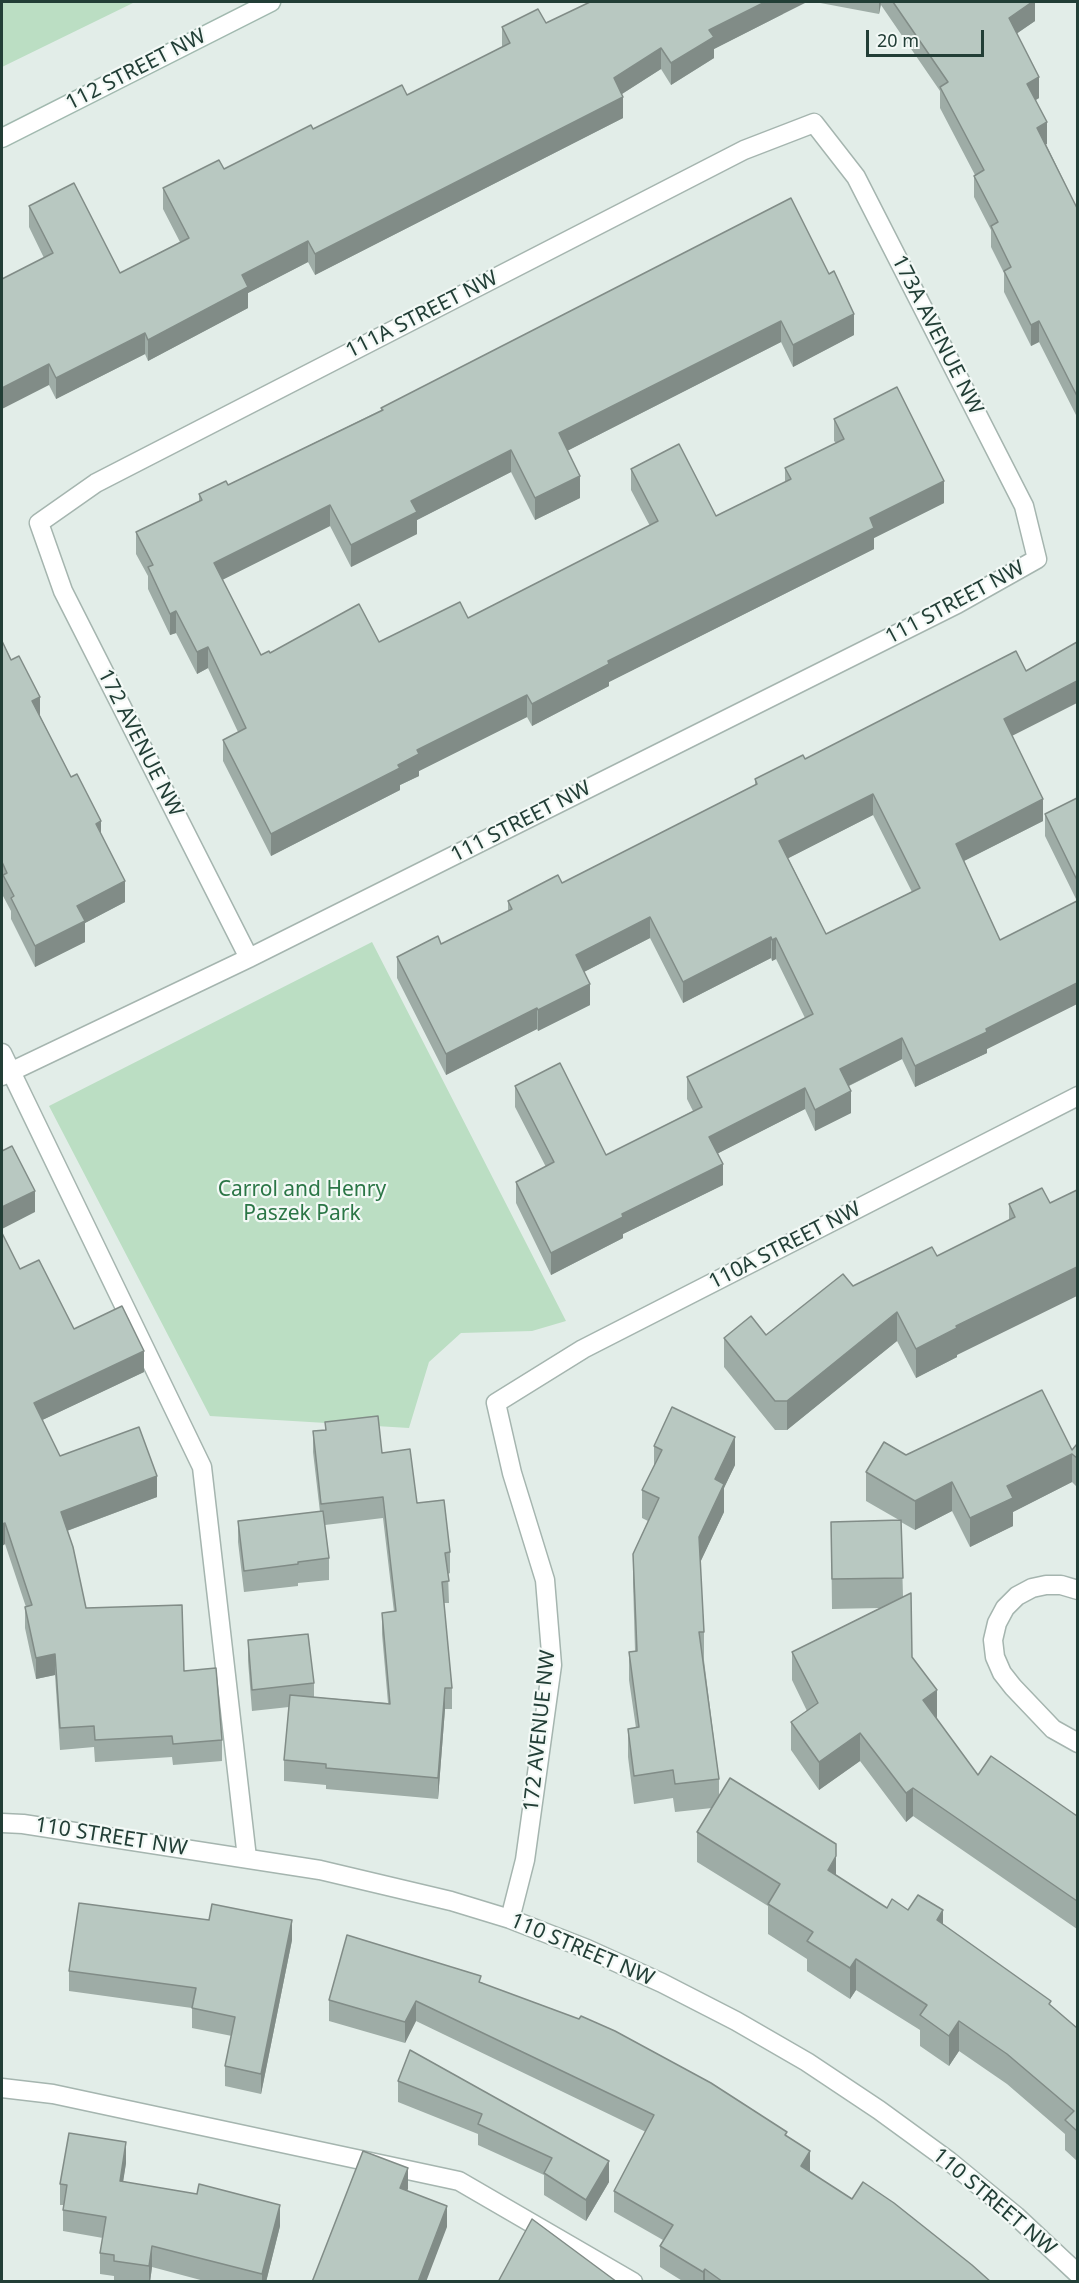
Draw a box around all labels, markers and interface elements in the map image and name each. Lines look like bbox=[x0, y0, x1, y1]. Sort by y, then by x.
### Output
scale bar bbox=[869, 18, 988, 56]
street label: 112 STREET NW bbox=[62, 24, 210, 116]
text: 20 m bbox=[877, 28, 919, 52]
street label: 173A AVENUE NW bbox=[886, 251, 988, 419]
street label: 111A STREET NW bbox=[342, 266, 502, 364]
street label: 111 STREET NW bbox=[881, 556, 1029, 650]
street label: 172 AVENUE NW bbox=[92, 665, 188, 821]
street label: 111 STREET NW bbox=[447, 776, 595, 868]
park label: Carrol and Henry Paszek Park bbox=[218, 1177, 386, 1227]
street label: 110A STREET NW bbox=[705, 1197, 865, 1295]
street label: 172 AVENUE NW bbox=[519, 1649, 561, 1813]
street label: 110 STREET NW bbox=[33, 1813, 189, 1861]
street label: 110 STREET NW bbox=[506, 1908, 658, 1992]
street label: 110 STREET NW bbox=[927, 2143, 1061, 2261]

